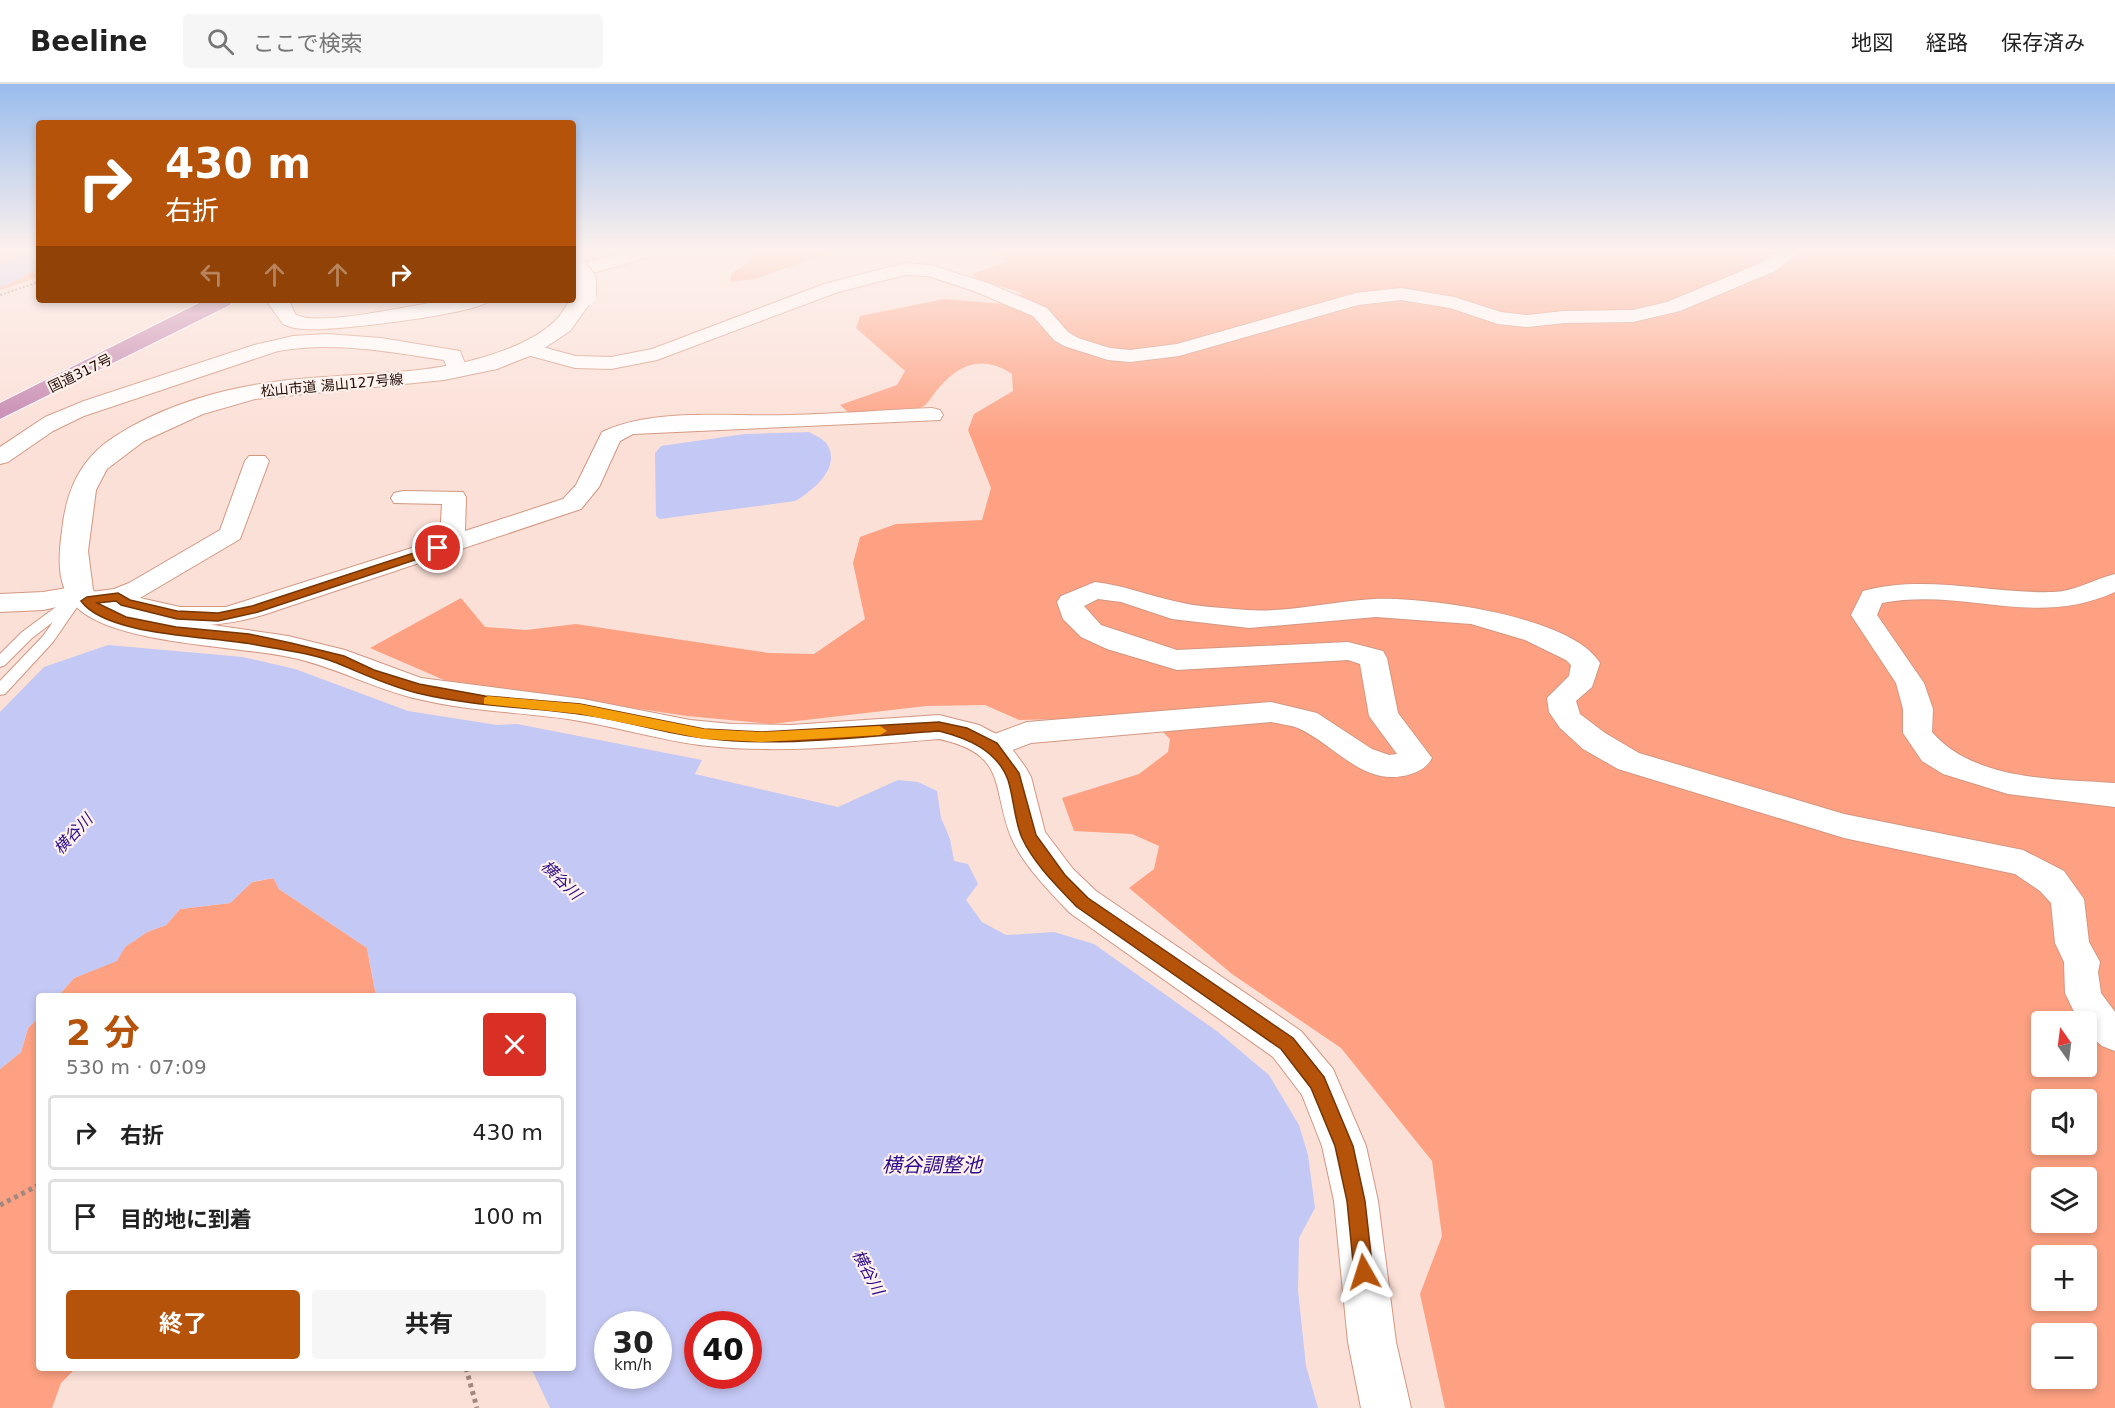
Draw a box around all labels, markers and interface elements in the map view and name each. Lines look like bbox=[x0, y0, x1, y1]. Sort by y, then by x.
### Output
search box bbox=[183, 14, 603, 68]
text: Beeline bbox=[30, 25, 147, 58]
icon: search bbox=[204, 25, 237, 58]
text: ここで検索 bbox=[252, 31, 362, 56]
text: 地図 bbox=[1851, 31, 1893, 55]
text: 経路 bbox=[1926, 31, 1968, 55]
text: 保存済み bbox=[2001, 31, 2085, 55]
text: 430 m bbox=[165, 139, 311, 188]
icon: right bbox=[66, 144, 144, 222]
text: 右折 bbox=[165, 195, 219, 226]
icon: left bbox=[195, 258, 228, 291]
icon: ahead bbox=[258, 258, 291, 291]
icon: ahead bbox=[321, 258, 354, 291]
icon: right bbox=[384, 258, 417, 291]
street label: 国道317号 bbox=[46, 351, 114, 395]
street label: 松山市道 湯山127号線 bbox=[260, 371, 404, 399]
pin bbox=[412, 522, 463, 573]
icon: arrive bbox=[421, 531, 454, 564]
water label: 横谷川 bbox=[50, 809, 98, 858]
water label: 横谷川 bbox=[537, 856, 586, 905]
north arrow bbox=[2031, 1011, 2097, 1077]
map controls bbox=[2031, 1011, 2097, 1389]
text: 2 分 bbox=[66, 1012, 140, 1053]
button: close bbox=[483, 1013, 546, 1076]
text: 530 m · 07:09 bbox=[66, 1055, 207, 1079]
button: sound bbox=[2031, 1089, 2097, 1155]
icon: right bbox=[69, 1116, 102, 1149]
text: 430 m bbox=[473, 1120, 543, 1145]
text: 右折 bbox=[120, 1123, 164, 1148]
water label: 横谷調整池 bbox=[882, 1153, 984, 1177]
button: layers bbox=[2031, 1167, 2097, 1233]
icon: arrive bbox=[69, 1200, 102, 1233]
text: 100 m bbox=[473, 1204, 543, 1229]
text: 目的地に到着 bbox=[120, 1207, 252, 1232]
position arrow bbox=[1332, 1240, 1396, 1304]
button: + bbox=[2031, 1245, 2097, 1311]
water label: 横谷川 bbox=[848, 1246, 889, 1299]
button: 終了 bbox=[66, 1290, 300, 1359]
button: 共有 bbox=[312, 1290, 546, 1359]
speed limit sign: 40 bbox=[684, 1311, 762, 1389]
button: − bbox=[2031, 1323, 2097, 1389]
text: 30 bbox=[612, 1325, 654, 1360]
text: km/h bbox=[614, 1356, 652, 1374]

